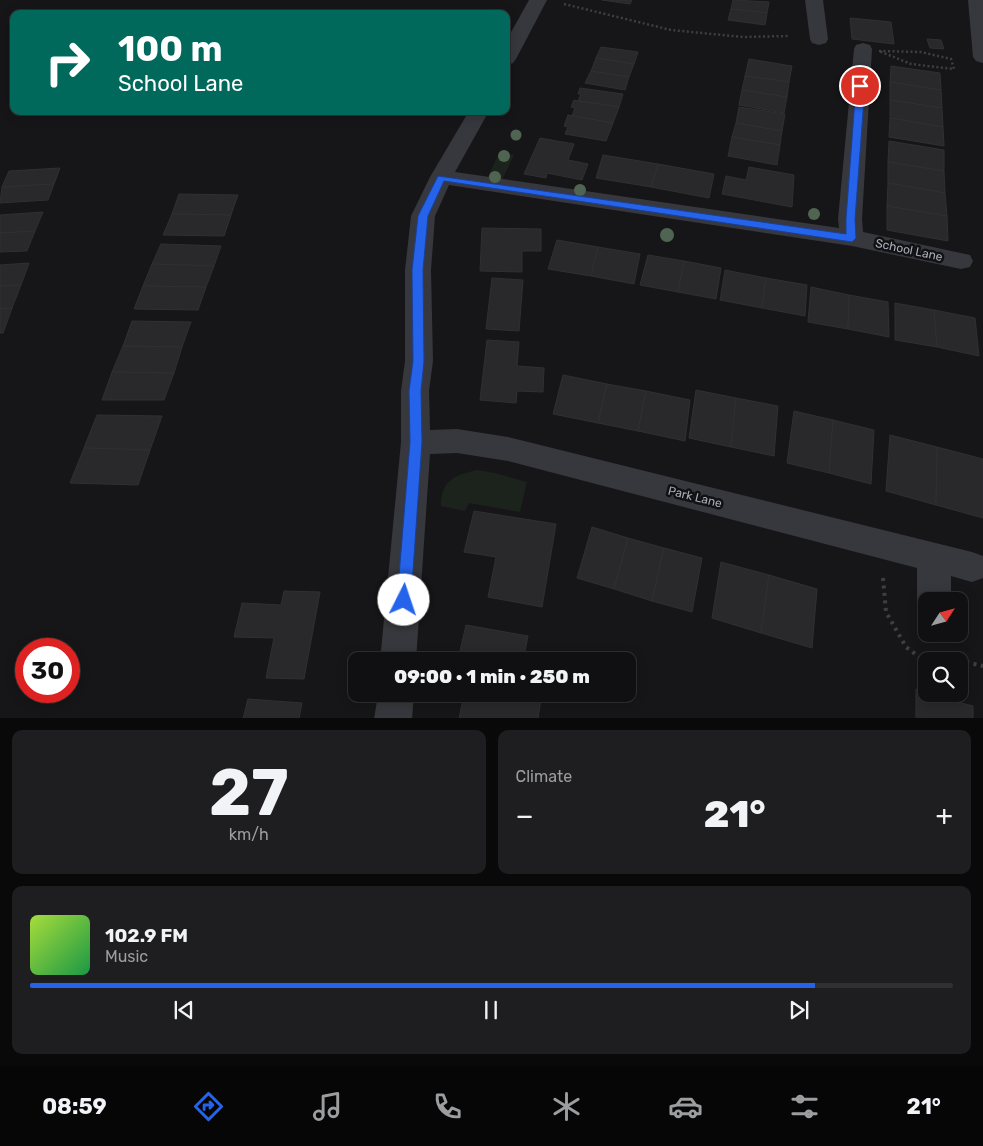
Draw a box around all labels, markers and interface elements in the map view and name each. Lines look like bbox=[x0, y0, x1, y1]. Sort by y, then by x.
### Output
text: 100 m bbox=[118, 28, 223, 70]
icon: right bbox=[35, 30, 100, 95]
pin bbox=[839, 65, 881, 107]
text: School Lane bbox=[118, 70, 243, 97]
icon: arrive bbox=[846, 72, 874, 100]
street label: School Lane bbox=[874, 236, 944, 264]
street label: Park Lane bbox=[667, 484, 724, 511]
position arrow bbox=[377, 573, 429, 625]
north arrow bbox=[918, 592, 968, 642]
map controls bbox=[918, 592, 968, 702]
speed limit sign: 30 bbox=[15, 638, 80, 703]
button: search bbox=[918, 652, 968, 702]
text: 09:00 · 1 min · 250 m bbox=[394, 665, 590, 688]
text: 27 bbox=[209, 754, 289, 831]
text: Climate bbox=[516, 767, 572, 786]
text: 21° bbox=[704, 791, 765, 837]
text: − bbox=[516, 799, 534, 832]
text: + bbox=[936, 799, 953, 832]
text: km/h bbox=[229, 825, 269, 844]
text: 102.9 FM bbox=[105, 924, 188, 947]
text: Music bbox=[105, 947, 148, 966]
icon: previous bbox=[170, 996, 198, 1024]
icon: pause bbox=[477, 996, 505, 1024]
icon: next bbox=[785, 996, 813, 1024]
icon: directions bbox=[191, 1089, 226, 1124]
icon: music bbox=[310, 1089, 345, 1124]
icon: phone bbox=[430, 1089, 465, 1124]
icon: climate bbox=[549, 1089, 584, 1124]
icon: car bbox=[668, 1089, 703, 1124]
icon: filters bbox=[787, 1089, 822, 1124]
text: 08:59 bbox=[42, 1093, 107, 1120]
text: 21° bbox=[907, 1093, 941, 1120]

